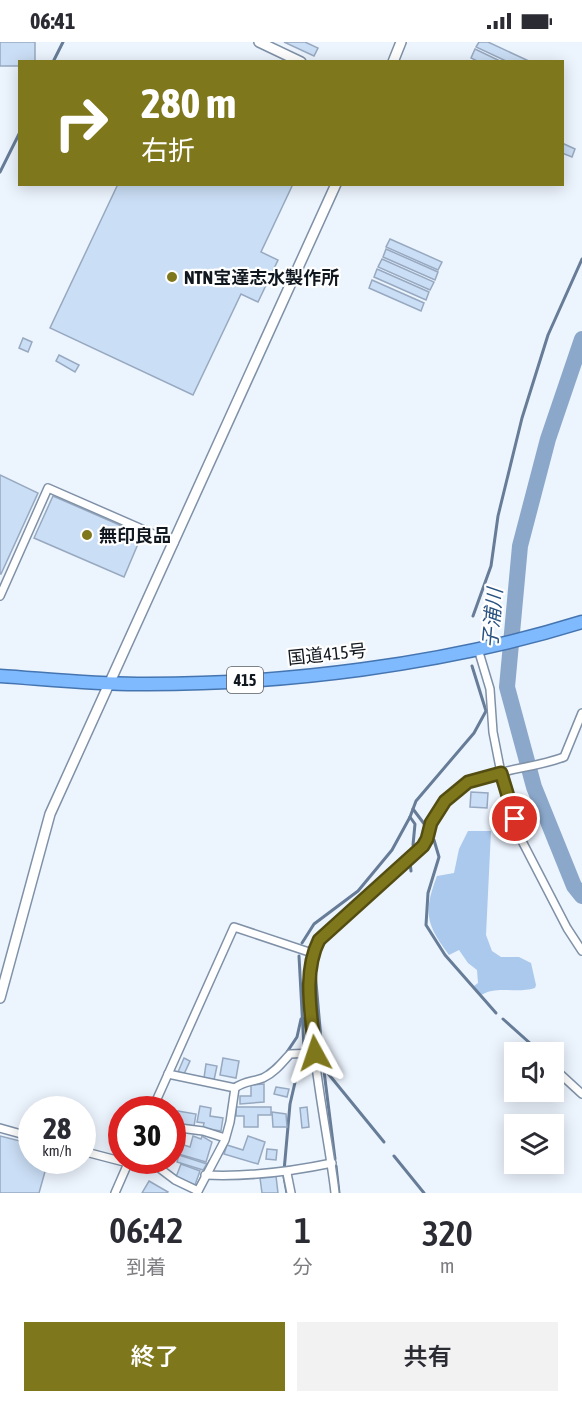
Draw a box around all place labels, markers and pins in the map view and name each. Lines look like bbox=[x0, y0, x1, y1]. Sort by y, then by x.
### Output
place label: NTN宝達志水製作所 bbox=[184, 267, 339, 288]
marker: NTN宝達志水製作所 bbox=[165, 270, 179, 284]
place label: 無印良品 bbox=[99, 525, 171, 546]
marker: 無印良品 bbox=[80, 528, 94, 542]
pin bbox=[489, 793, 540, 844]

